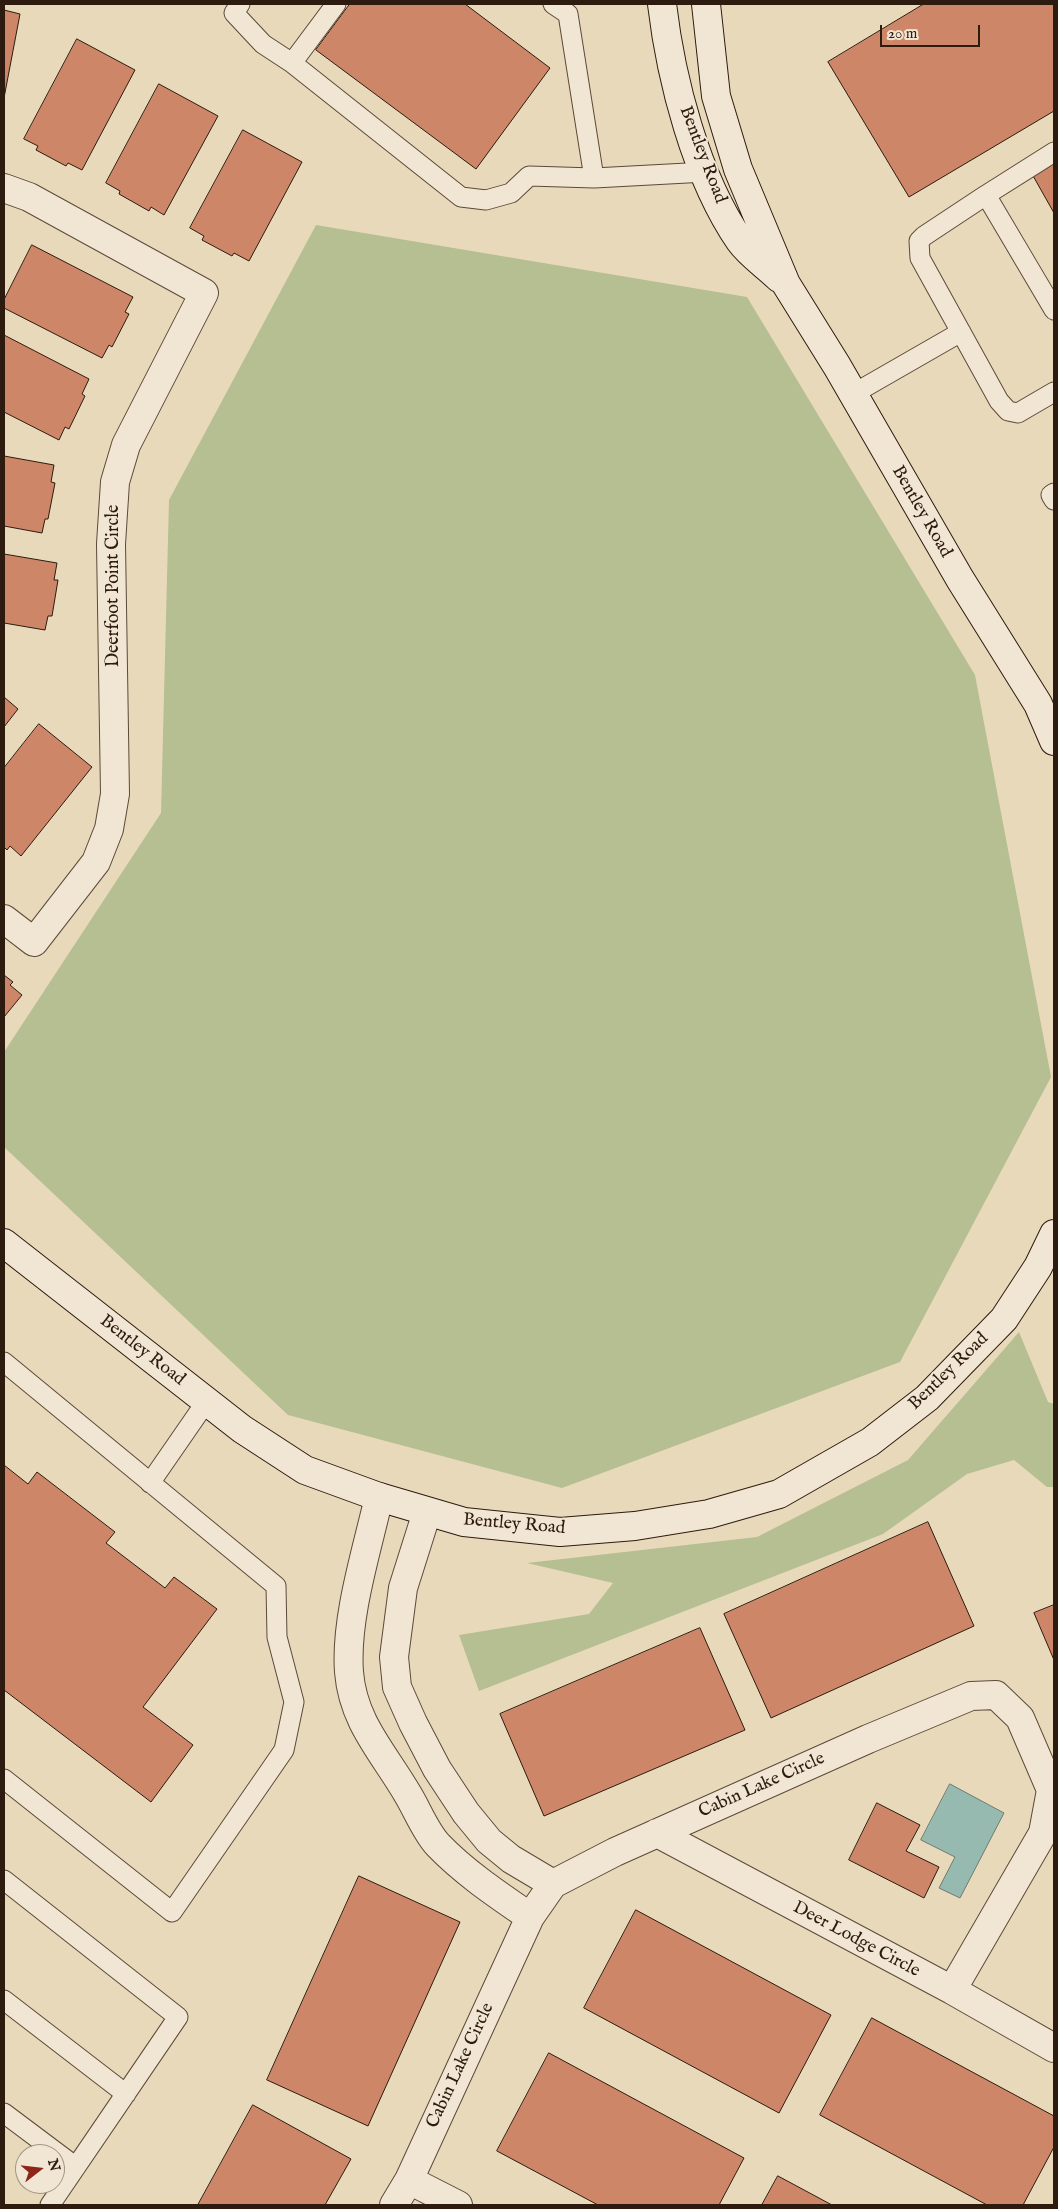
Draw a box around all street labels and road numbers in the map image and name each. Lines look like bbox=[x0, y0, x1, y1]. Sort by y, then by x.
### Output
street label: Bentley Road bbox=[674, 103, 730, 207]
street label: Bentley Road bbox=[886, 462, 956, 562]
street label: Deerfoot Point Circle bbox=[103, 505, 125, 667]
street label: Bentley Road bbox=[95, 1311, 189, 1391]
street label: Bentley Road bbox=[905, 1329, 993, 1415]
street label: Bentley Road bbox=[462, 1510, 566, 1540]
street label: Cabin Lake Circle bbox=[696, 1749, 828, 1823]
street label: Deer Lodge Circle bbox=[789, 1897, 923, 1983]
street label: Cabin Lake Circle bbox=[423, 2000, 499, 2132]

